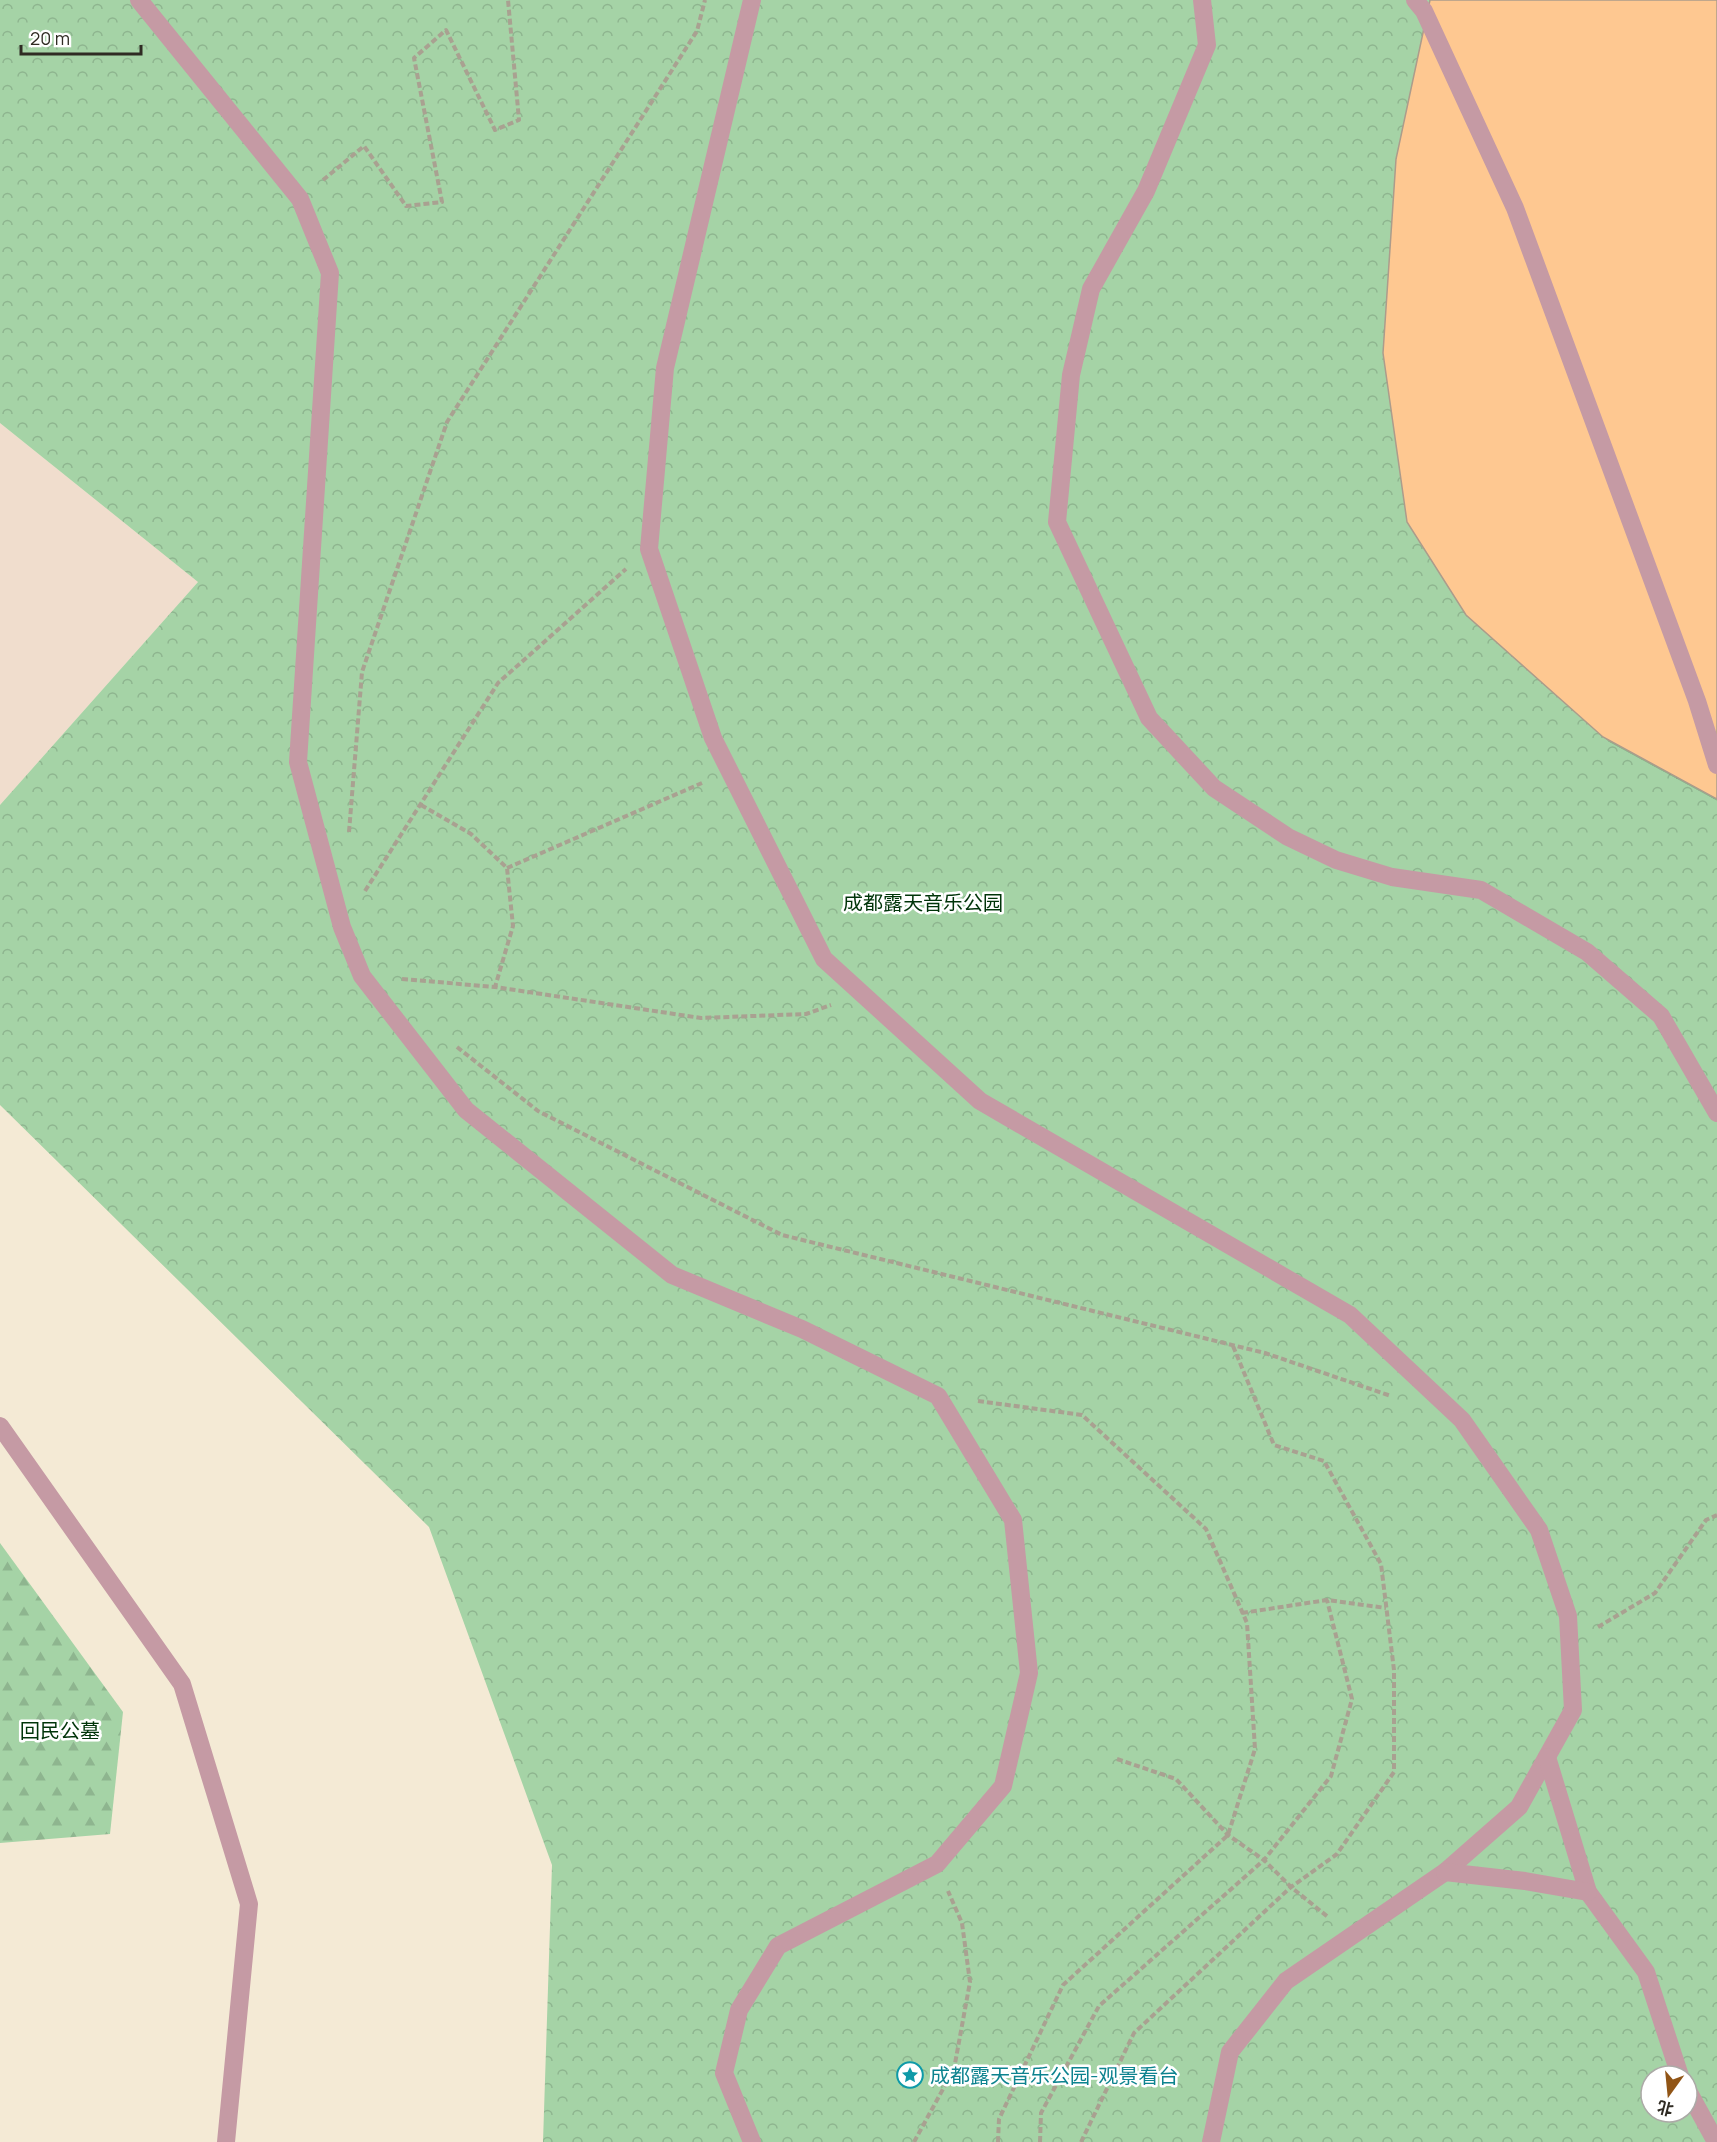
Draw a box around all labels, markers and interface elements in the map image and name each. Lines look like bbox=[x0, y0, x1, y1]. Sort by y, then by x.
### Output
scale bar bbox=[21, 18, 141, 56]
text: 20 m bbox=[30, 26, 70, 50]
park label: 成都露天音乐公园 bbox=[843, 889, 1003, 916]
park label: 回民公墓 bbox=[20, 1717, 100, 1744]
place icon: 成都露天音乐公园-观景看台 bbox=[895, 2060, 925, 2090]
place label: 成都露天音乐公园-观景看台 bbox=[930, 2062, 1178, 2089]
north arrow bbox=[1639, 2064, 1699, 2124]
text: 北 bbox=[1655, 2096, 1676, 2121]

